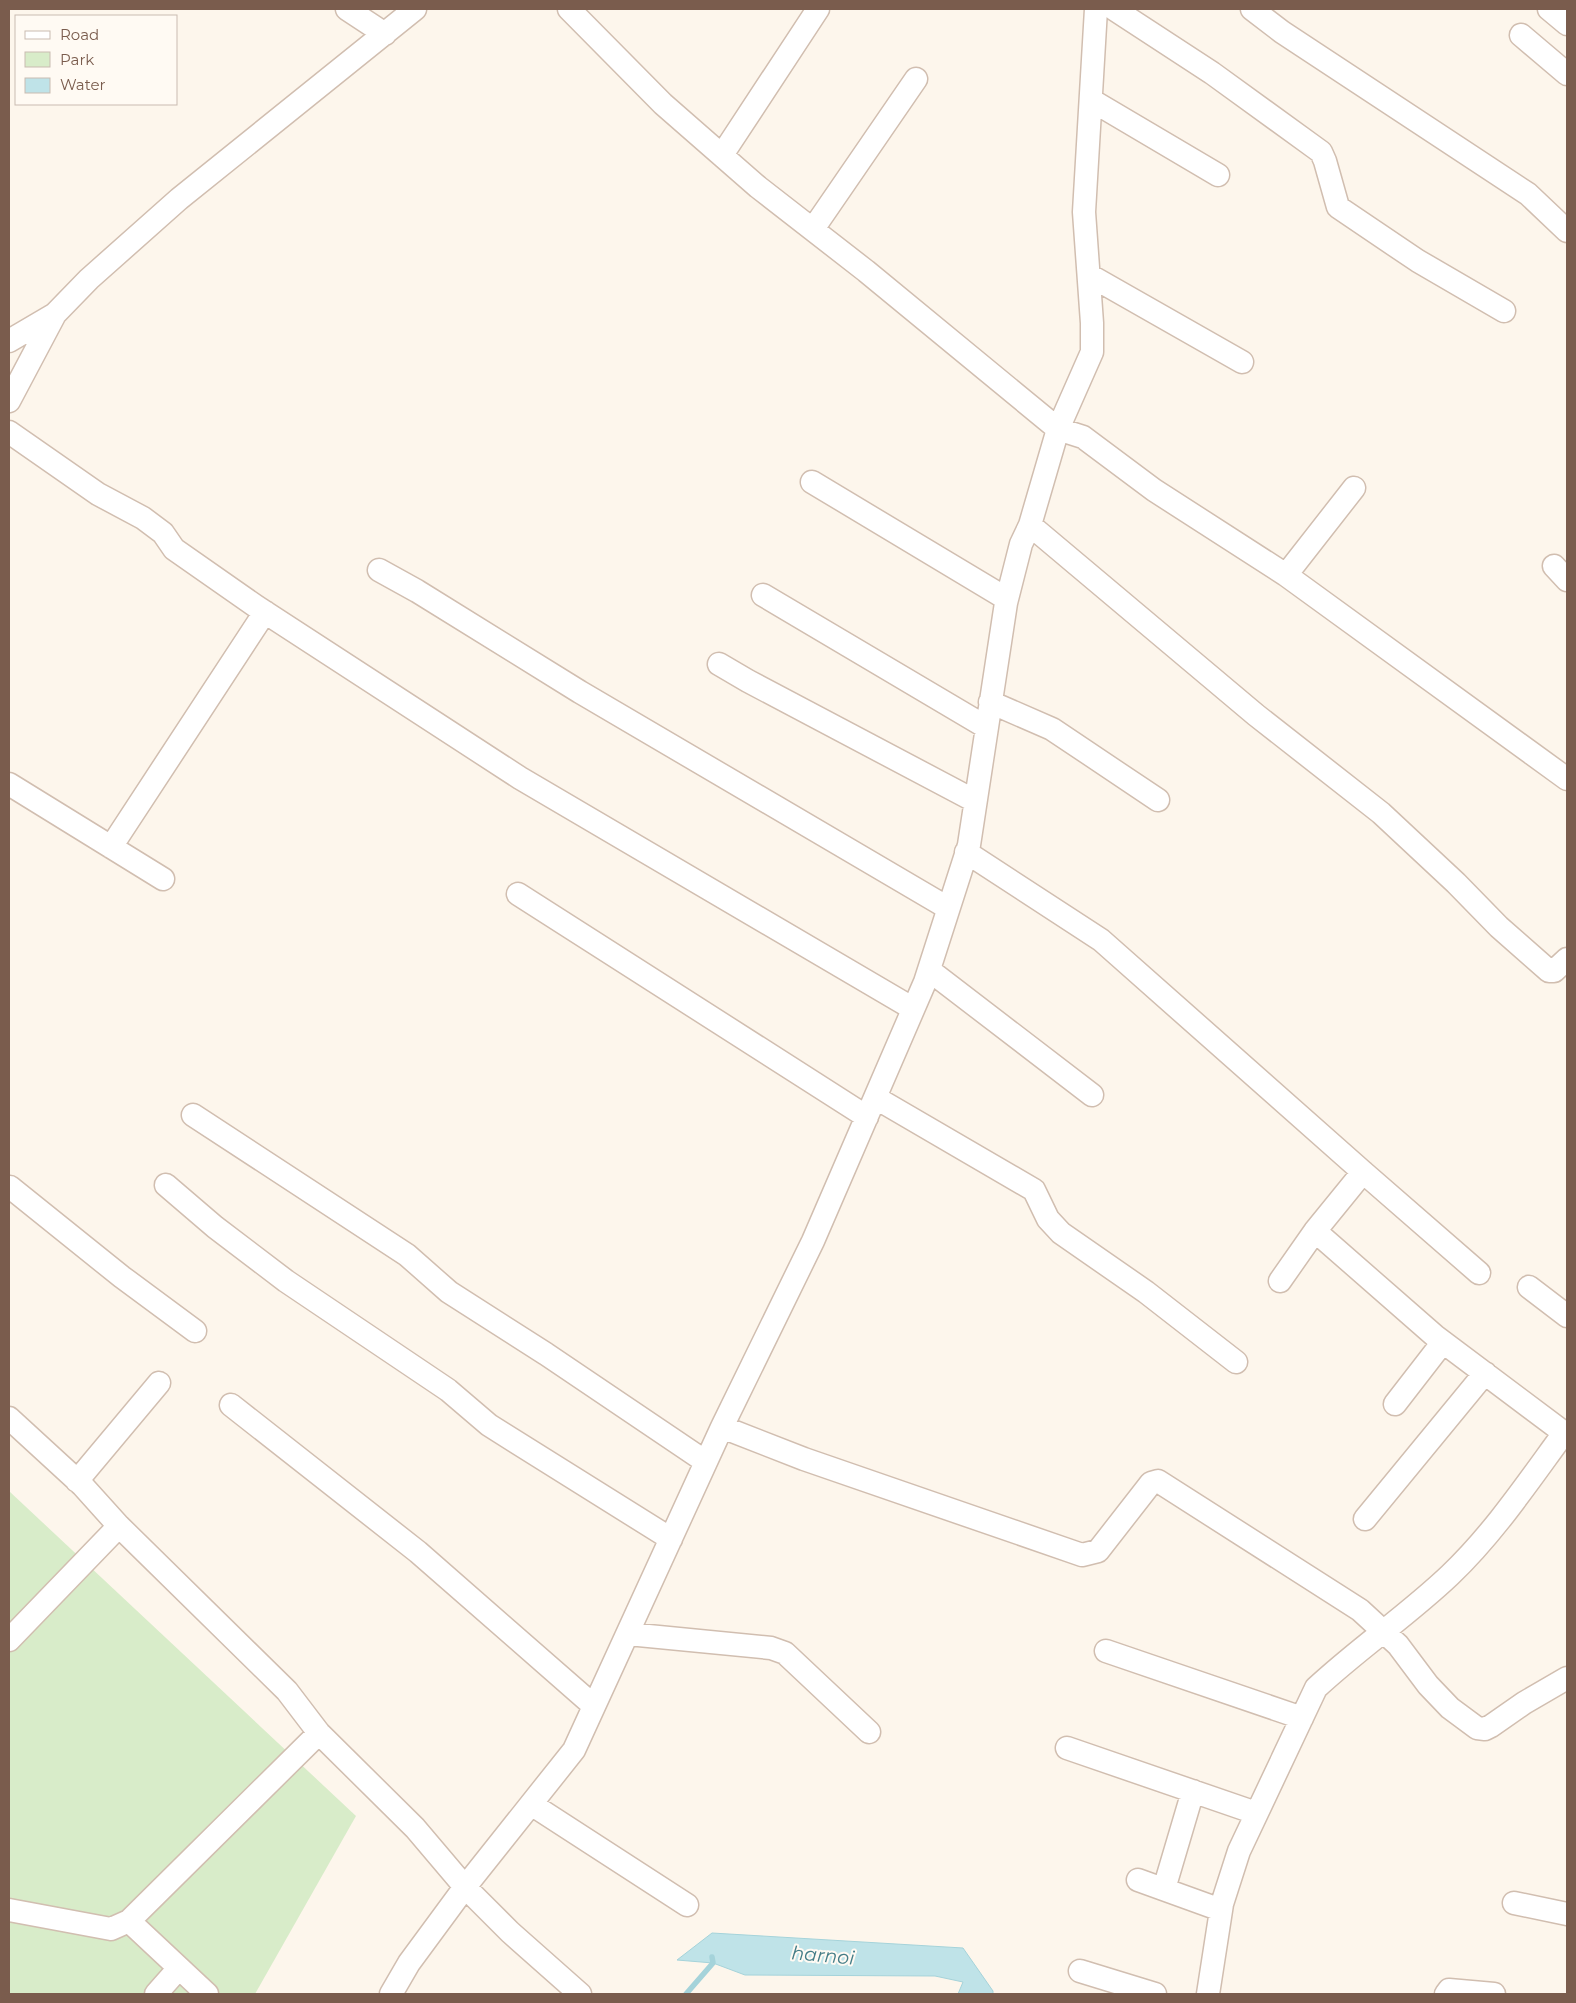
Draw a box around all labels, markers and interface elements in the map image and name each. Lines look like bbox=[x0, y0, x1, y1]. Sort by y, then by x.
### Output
legend bbox=[15, 15, 178, 105]
text: Road bbox=[60, 25, 99, 44]
text: Park bbox=[60, 50, 94, 69]
text: Water bbox=[60, 75, 106, 94]
water label: harnoi bbox=[791, 1941, 856, 1970]

